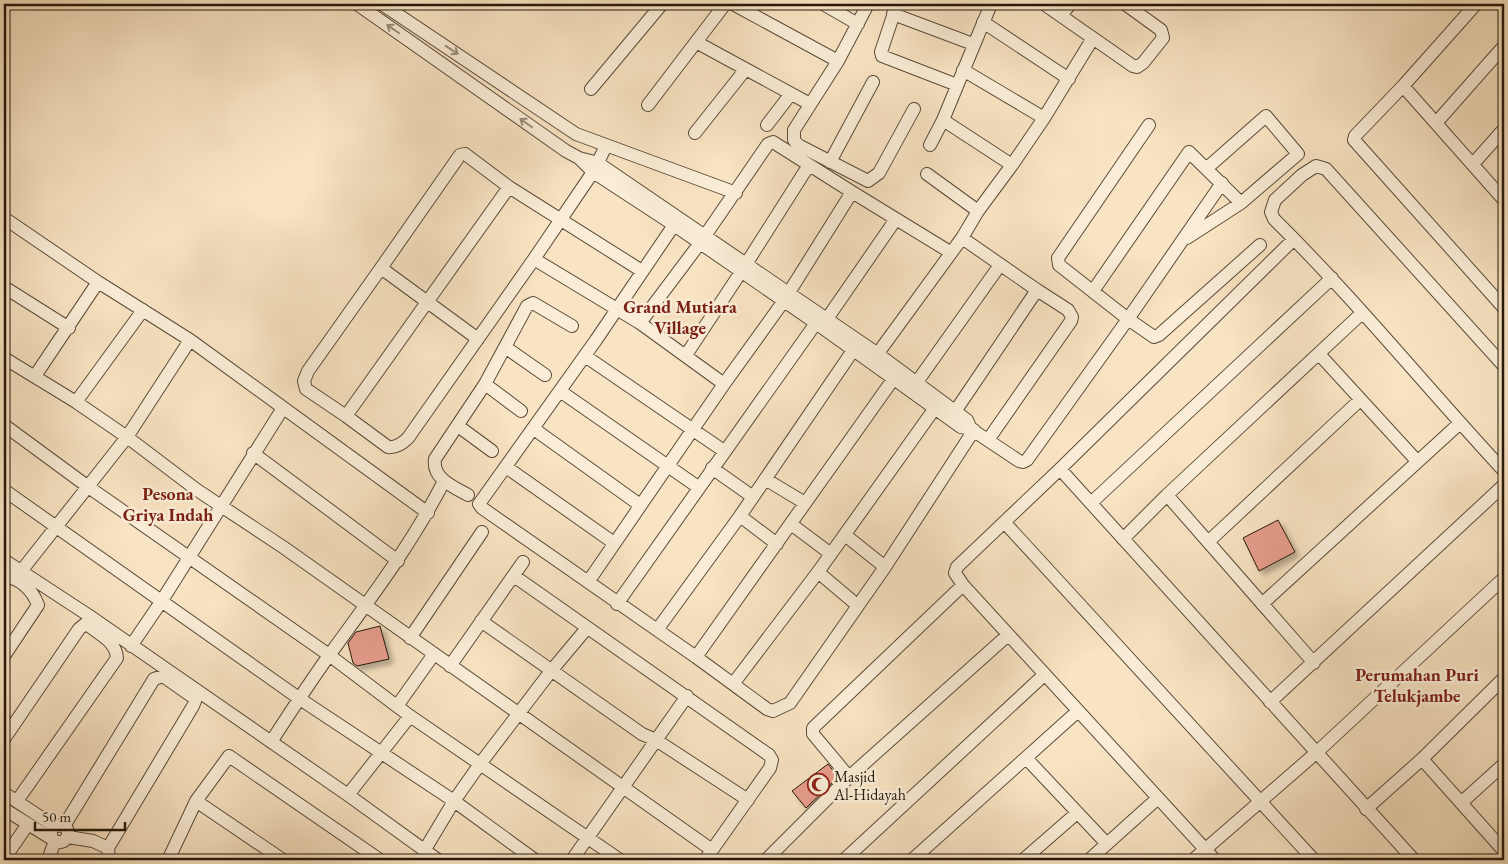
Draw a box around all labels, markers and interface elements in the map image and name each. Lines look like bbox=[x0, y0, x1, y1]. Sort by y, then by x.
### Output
one-way arrow bbox=[386, 24, 400, 34]
one-way arrow bbox=[444, 46, 458, 56]
one-way arrow bbox=[519, 118, 533, 128]
district label: Grand Mutiara Village bbox=[623, 295, 737, 339]
district label: Pesona Griya Indah bbox=[123, 482, 213, 526]
district label: Perumahan Puri Telukjambe bbox=[1355, 663, 1480, 707]
place label: Masjid Al-Hidayah bbox=[833, 766, 906, 805]
mosque icon: Masjid Al-Hidayah bbox=[806, 773, 830, 797]
scale bar bbox=[35, 799, 125, 831]
text: 50 m bbox=[42, 807, 71, 826]

